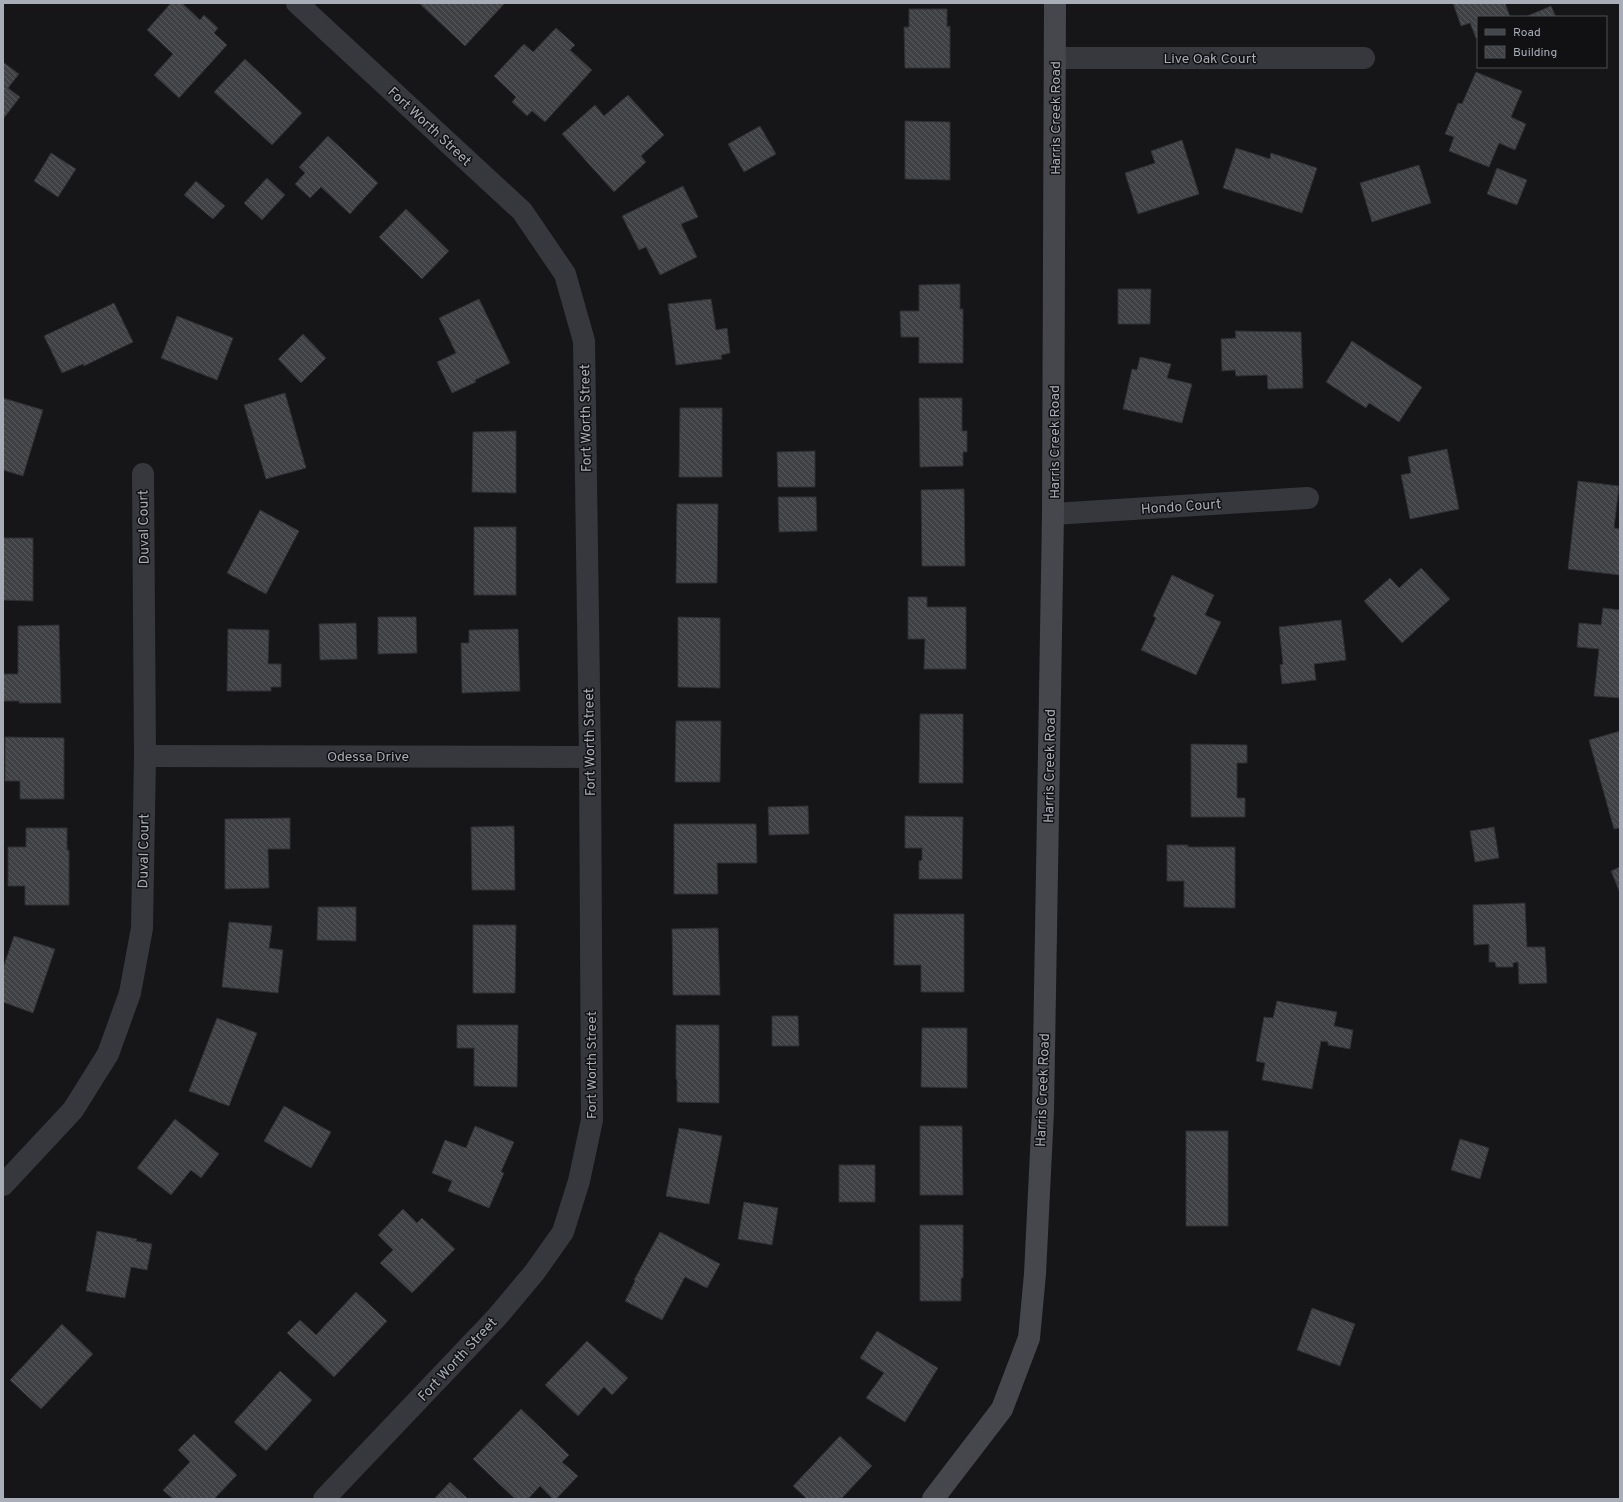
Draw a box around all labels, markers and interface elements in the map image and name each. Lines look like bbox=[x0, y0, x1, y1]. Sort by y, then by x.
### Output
legend bbox=[1477, 16, 1607, 68]
text: Road bbox=[1513, 25, 1541, 41]
text: Building bbox=[1513, 45, 1557, 61]
street label: Live Oak Court bbox=[1163, 51, 1257, 68]
street label: Harris Creek Road bbox=[1048, 61, 1065, 175]
street label: Fort Worth Street bbox=[384, 84, 474, 170]
street label: Fort Worth Street bbox=[577, 364, 596, 472]
street label: Harris Creek Road bbox=[1047, 385, 1064, 499]
street label: Duval Court bbox=[135, 490, 154, 564]
street label: Hondo Court bbox=[1140, 496, 1222, 519]
street label: Fort Worth Street bbox=[581, 688, 600, 796]
street label: Harris Creek Road bbox=[1041, 709, 1060, 823]
street label: Odessa Drive bbox=[327, 749, 409, 766]
street label: Duval Court bbox=[135, 814, 154, 888]
street label: Fort Worth Street bbox=[584, 1011, 601, 1119]
street label: Harris Creek Road bbox=[1033, 1033, 1054, 1147]
street label: Fort Worth Street bbox=[415, 1315, 501, 1405]

